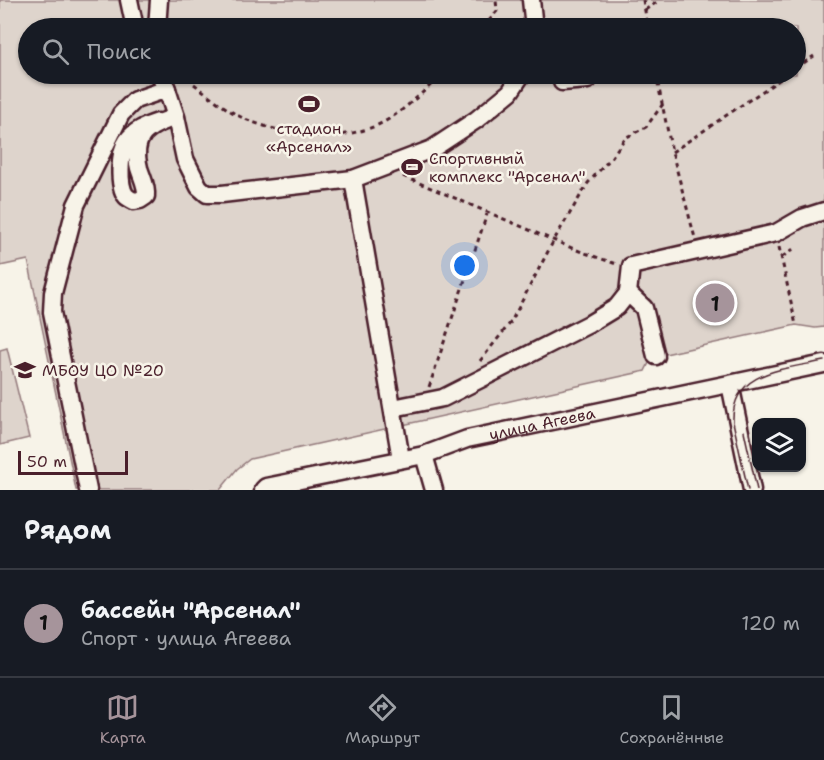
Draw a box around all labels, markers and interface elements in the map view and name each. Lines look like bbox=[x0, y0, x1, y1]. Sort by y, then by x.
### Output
search box bbox=[18, 18, 806, 84]
icon: search bbox=[39, 35, 72, 68]
text: Поиск bbox=[87, 37, 151, 66]
sports icon: стадион «Арсенал» bbox=[297, 92, 321, 116]
place label: стадион «Арсенал» bbox=[266, 118, 352, 157]
place label: Спортивный комплекс "Арсенал" bbox=[429, 148, 586, 187]
sports icon: Спортивный комплекс "Арсенал" bbox=[400, 155, 424, 179]
your location bbox=[450, 251, 479, 280]
pin: 1 bbox=[696, 280, 734, 326]
school or university icon: МБОУ ЦО №20 bbox=[13, 358, 37, 382]
place label: МБОУ ЦО №20 bbox=[42, 360, 164, 381]
street label: улица Агеева bbox=[487, 402, 597, 445]
map controls bbox=[752, 418, 806, 472]
button: layers bbox=[752, 418, 806, 472]
scale bar bbox=[18, 448, 128, 476]
text: 50 m bbox=[27, 451, 67, 472]
text: Рядом bbox=[24, 512, 111, 547]
text: бассейн "Арсенал" bbox=[81, 596, 301, 625]
text: 1 bbox=[39, 610, 48, 636]
text: 120 m bbox=[741, 610, 800, 636]
text: Спорт · улица Агеева bbox=[81, 625, 291, 651]
tab: Карта bbox=[100, 691, 146, 748]
tab: Маршрут bbox=[345, 691, 420, 748]
tab: Сохранённые bbox=[620, 691, 724, 748]

